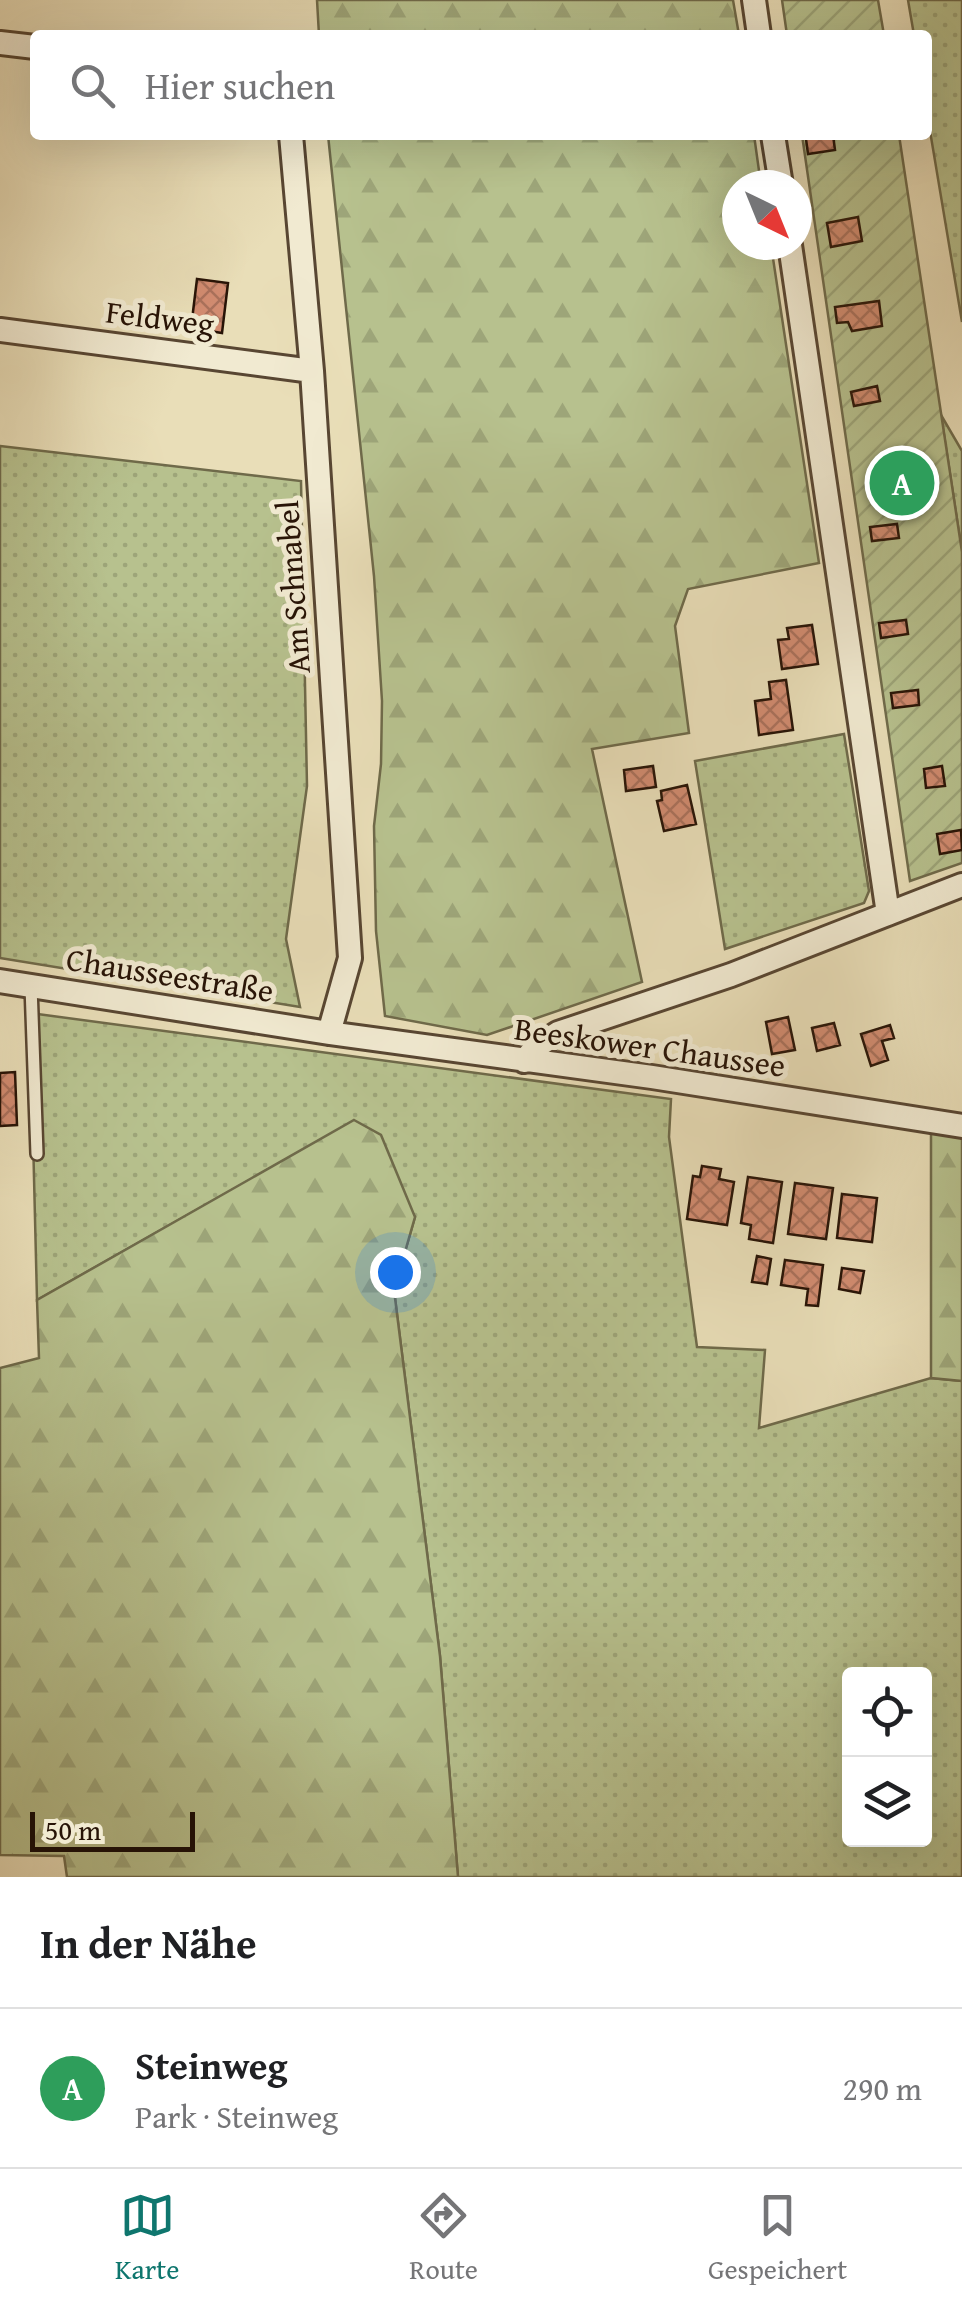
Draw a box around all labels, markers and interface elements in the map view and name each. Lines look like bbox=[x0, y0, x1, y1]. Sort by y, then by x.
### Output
search box bbox=[30, 30, 932, 140]
text: Hier suchen bbox=[145, 57, 335, 113]
icon: search bbox=[65, 58, 120, 113]
north arrow bbox=[722, 170, 812, 260]
street label: Feldweg bbox=[103, 288, 217, 347]
pin: A bbox=[870, 446, 934, 520]
street label: Am Schnabel bbox=[263, 499, 322, 675]
street label: Chausseestraße bbox=[63, 935, 277, 1014]
street label: Beeskower Chaussee bbox=[512, 1004, 788, 1089]
your location bbox=[370, 1247, 421, 1298]
map controls bbox=[842, 1667, 932, 1847]
button: locate bbox=[842, 1667, 932, 1757]
button: layers bbox=[842, 1757, 932, 1847]
scale bar bbox=[30, 1807, 195, 1852]
text: 50 m bbox=[45, 1809, 101, 1850]
text: In der Nähe bbox=[40, 1912, 257, 1973]
text: Steinweg bbox=[135, 2037, 288, 2093]
text: A bbox=[62, 2065, 83, 2112]
text: 290 m bbox=[843, 2065, 922, 2112]
text: Park · Steinweg bbox=[135, 2093, 338, 2140]
tab: Karte bbox=[115, 2188, 179, 2289]
tab: Route bbox=[409, 2188, 478, 2289]
tab: Gespeichert bbox=[708, 2188, 847, 2289]

